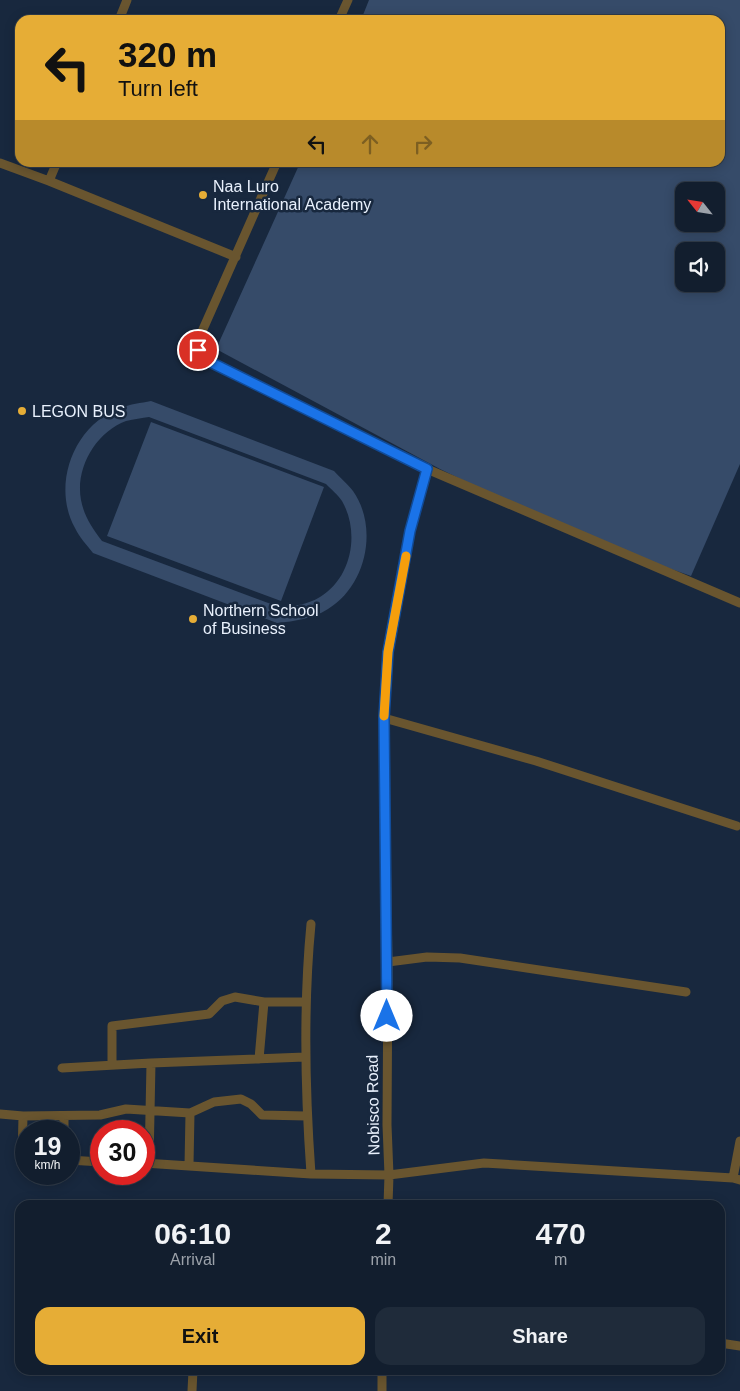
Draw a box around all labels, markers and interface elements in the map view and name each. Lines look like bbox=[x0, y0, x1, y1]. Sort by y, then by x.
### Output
icon: left bbox=[35, 35, 100, 100]
text: 320 m bbox=[118, 35, 217, 74]
text: Turn left bbox=[118, 76, 198, 101]
icon: left bbox=[303, 130, 331, 158]
icon: ahead bbox=[356, 130, 384, 158]
icon: right bbox=[409, 130, 437, 158]
place label: Naa Luro International Academy bbox=[213, 178, 371, 213]
north arrow bbox=[675, 182, 725, 232]
map controls bbox=[675, 182, 725, 292]
marker: Naa Luro International Academy bbox=[197, 189, 209, 201]
button: sound bbox=[675, 242, 725, 292]
pin bbox=[177, 329, 219, 371]
icon: arrive bbox=[184, 336, 212, 364]
place label: LEGON BUS bbox=[32, 403, 125, 420]
marker: LEGON BUS bbox=[16, 405, 28, 417]
place label: Northern School of Business bbox=[203, 602, 319, 637]
marker: Northern School of Business bbox=[187, 613, 199, 625]
position arrow bbox=[360, 989, 412, 1041]
street label: Nobisco Road bbox=[364, 1055, 382, 1155]
speed limit sign: 30 bbox=[90, 1120, 155, 1185]
text: 19 bbox=[34, 1132, 61, 1160]
text: km/h bbox=[34, 1158, 61, 1172]
text: 06:10 bbox=[154, 1217, 231, 1250]
text: 2 bbox=[375, 1217, 392, 1250]
text: 470 bbox=[536, 1217, 586, 1250]
text: Arrival bbox=[170, 1251, 215, 1268]
text: min bbox=[370, 1251, 396, 1268]
text: m bbox=[554, 1251, 567, 1268]
button: Exit bbox=[35, 1307, 365, 1365]
button: Share bbox=[375, 1307, 705, 1365]

